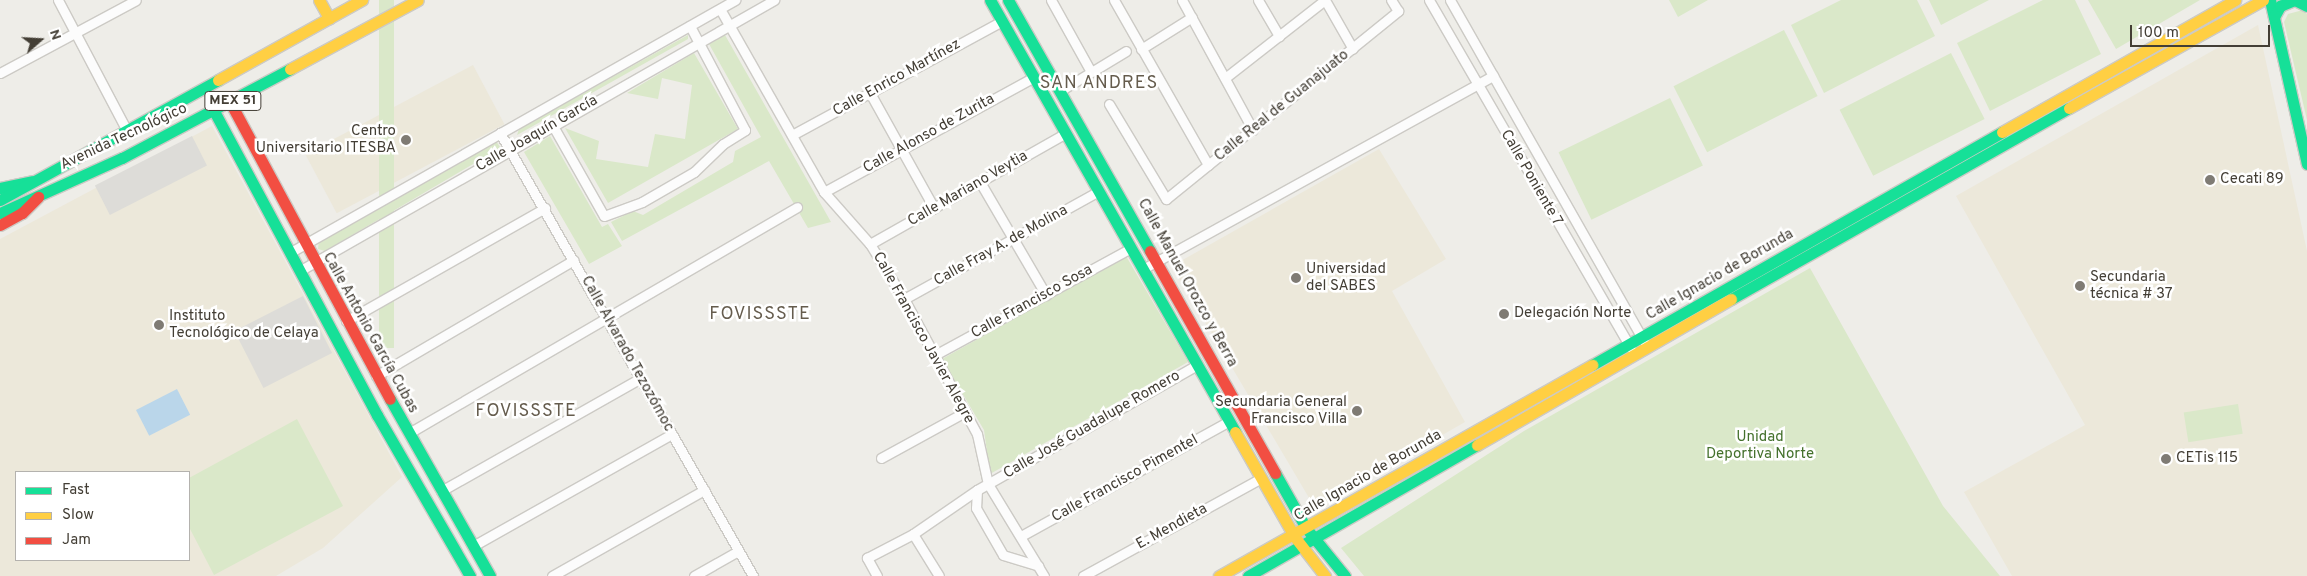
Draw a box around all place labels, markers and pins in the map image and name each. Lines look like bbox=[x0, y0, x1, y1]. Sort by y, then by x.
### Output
place label: Centro Universitario ITESBA bbox=[256, 122, 396, 157]
marker: Centro Universitario ITESBA bbox=[400, 134, 412, 146]
place label: Cecati 89 bbox=[2220, 171, 2284, 189]
marker: Cecati 89 bbox=[2204, 174, 2216, 186]
place label: Universidad del SABES bbox=[1306, 260, 1386, 295]
place label: Secundaria técnica # 37 bbox=[2090, 268, 2173, 303]
marker: Universidad del SABES bbox=[1290, 272, 1302, 284]
marker: Secundaria técnica # 37 bbox=[2074, 280, 2086, 292]
place label: Delegación Norte bbox=[1514, 305, 1631, 323]
place label: Instituto Tecnológico de Celaya bbox=[169, 307, 319, 342]
marker: Delegación Norte bbox=[1498, 308, 1510, 320]
marker: Instituto Tecnológico de Celaya bbox=[153, 319, 165, 331]
place label: Secundaria General Francisco Villa bbox=[1215, 393, 1347, 428]
marker: Secundaria General Francisco Villa bbox=[1351, 405, 1363, 417]
place label: CETis 115 bbox=[2176, 450, 2238, 468]
marker: CETis 115 bbox=[2160, 453, 2172, 465]

